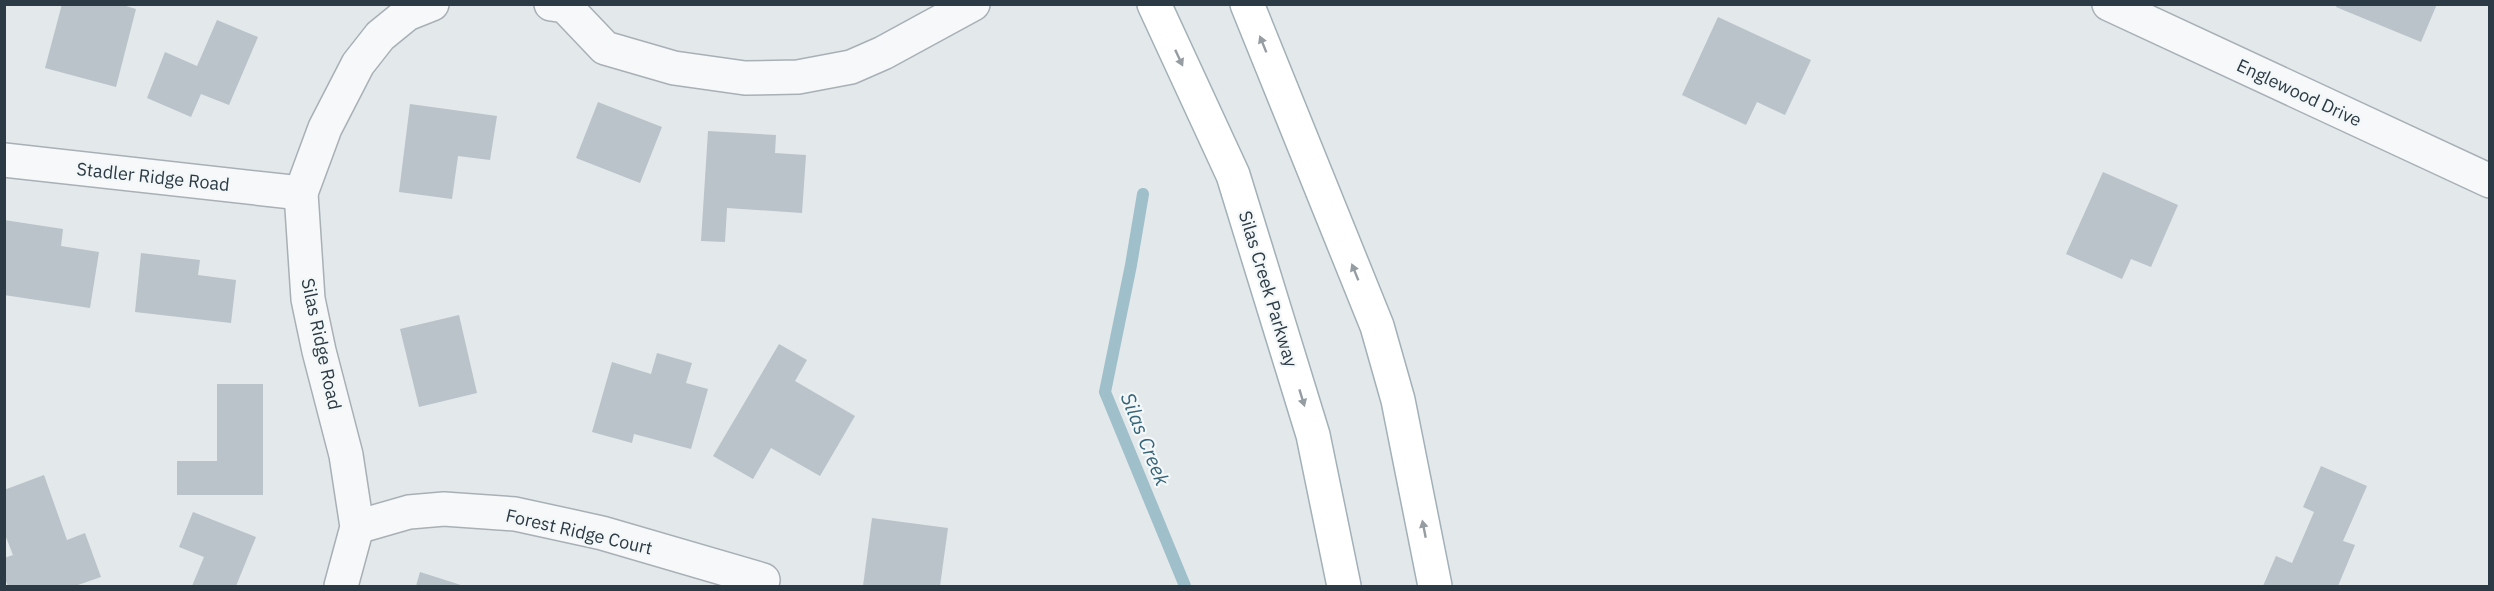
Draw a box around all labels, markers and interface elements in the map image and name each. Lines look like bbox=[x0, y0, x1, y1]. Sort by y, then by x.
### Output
one-way arrow bbox=[1258, 35, 1268, 53]
one-way arrow bbox=[1174, 49, 1183, 66]
street label: Englewood Drive bbox=[2233, 54, 2365, 132]
street label: Stadler Ridge Road bbox=[75, 157, 231, 196]
street label: Silas Creek Parkway bbox=[1234, 208, 1303, 370]
one-way arrow bbox=[1350, 262, 1360, 280]
street label: Silas Ridge Road bbox=[296, 276, 347, 412]
water label: Silas Creek bbox=[1115, 388, 1177, 490]
one-way arrow bbox=[1298, 389, 1307, 407]
street label: Forest Ridge Court bbox=[504, 503, 655, 560]
one-way arrow bbox=[1419, 519, 1428, 538]

